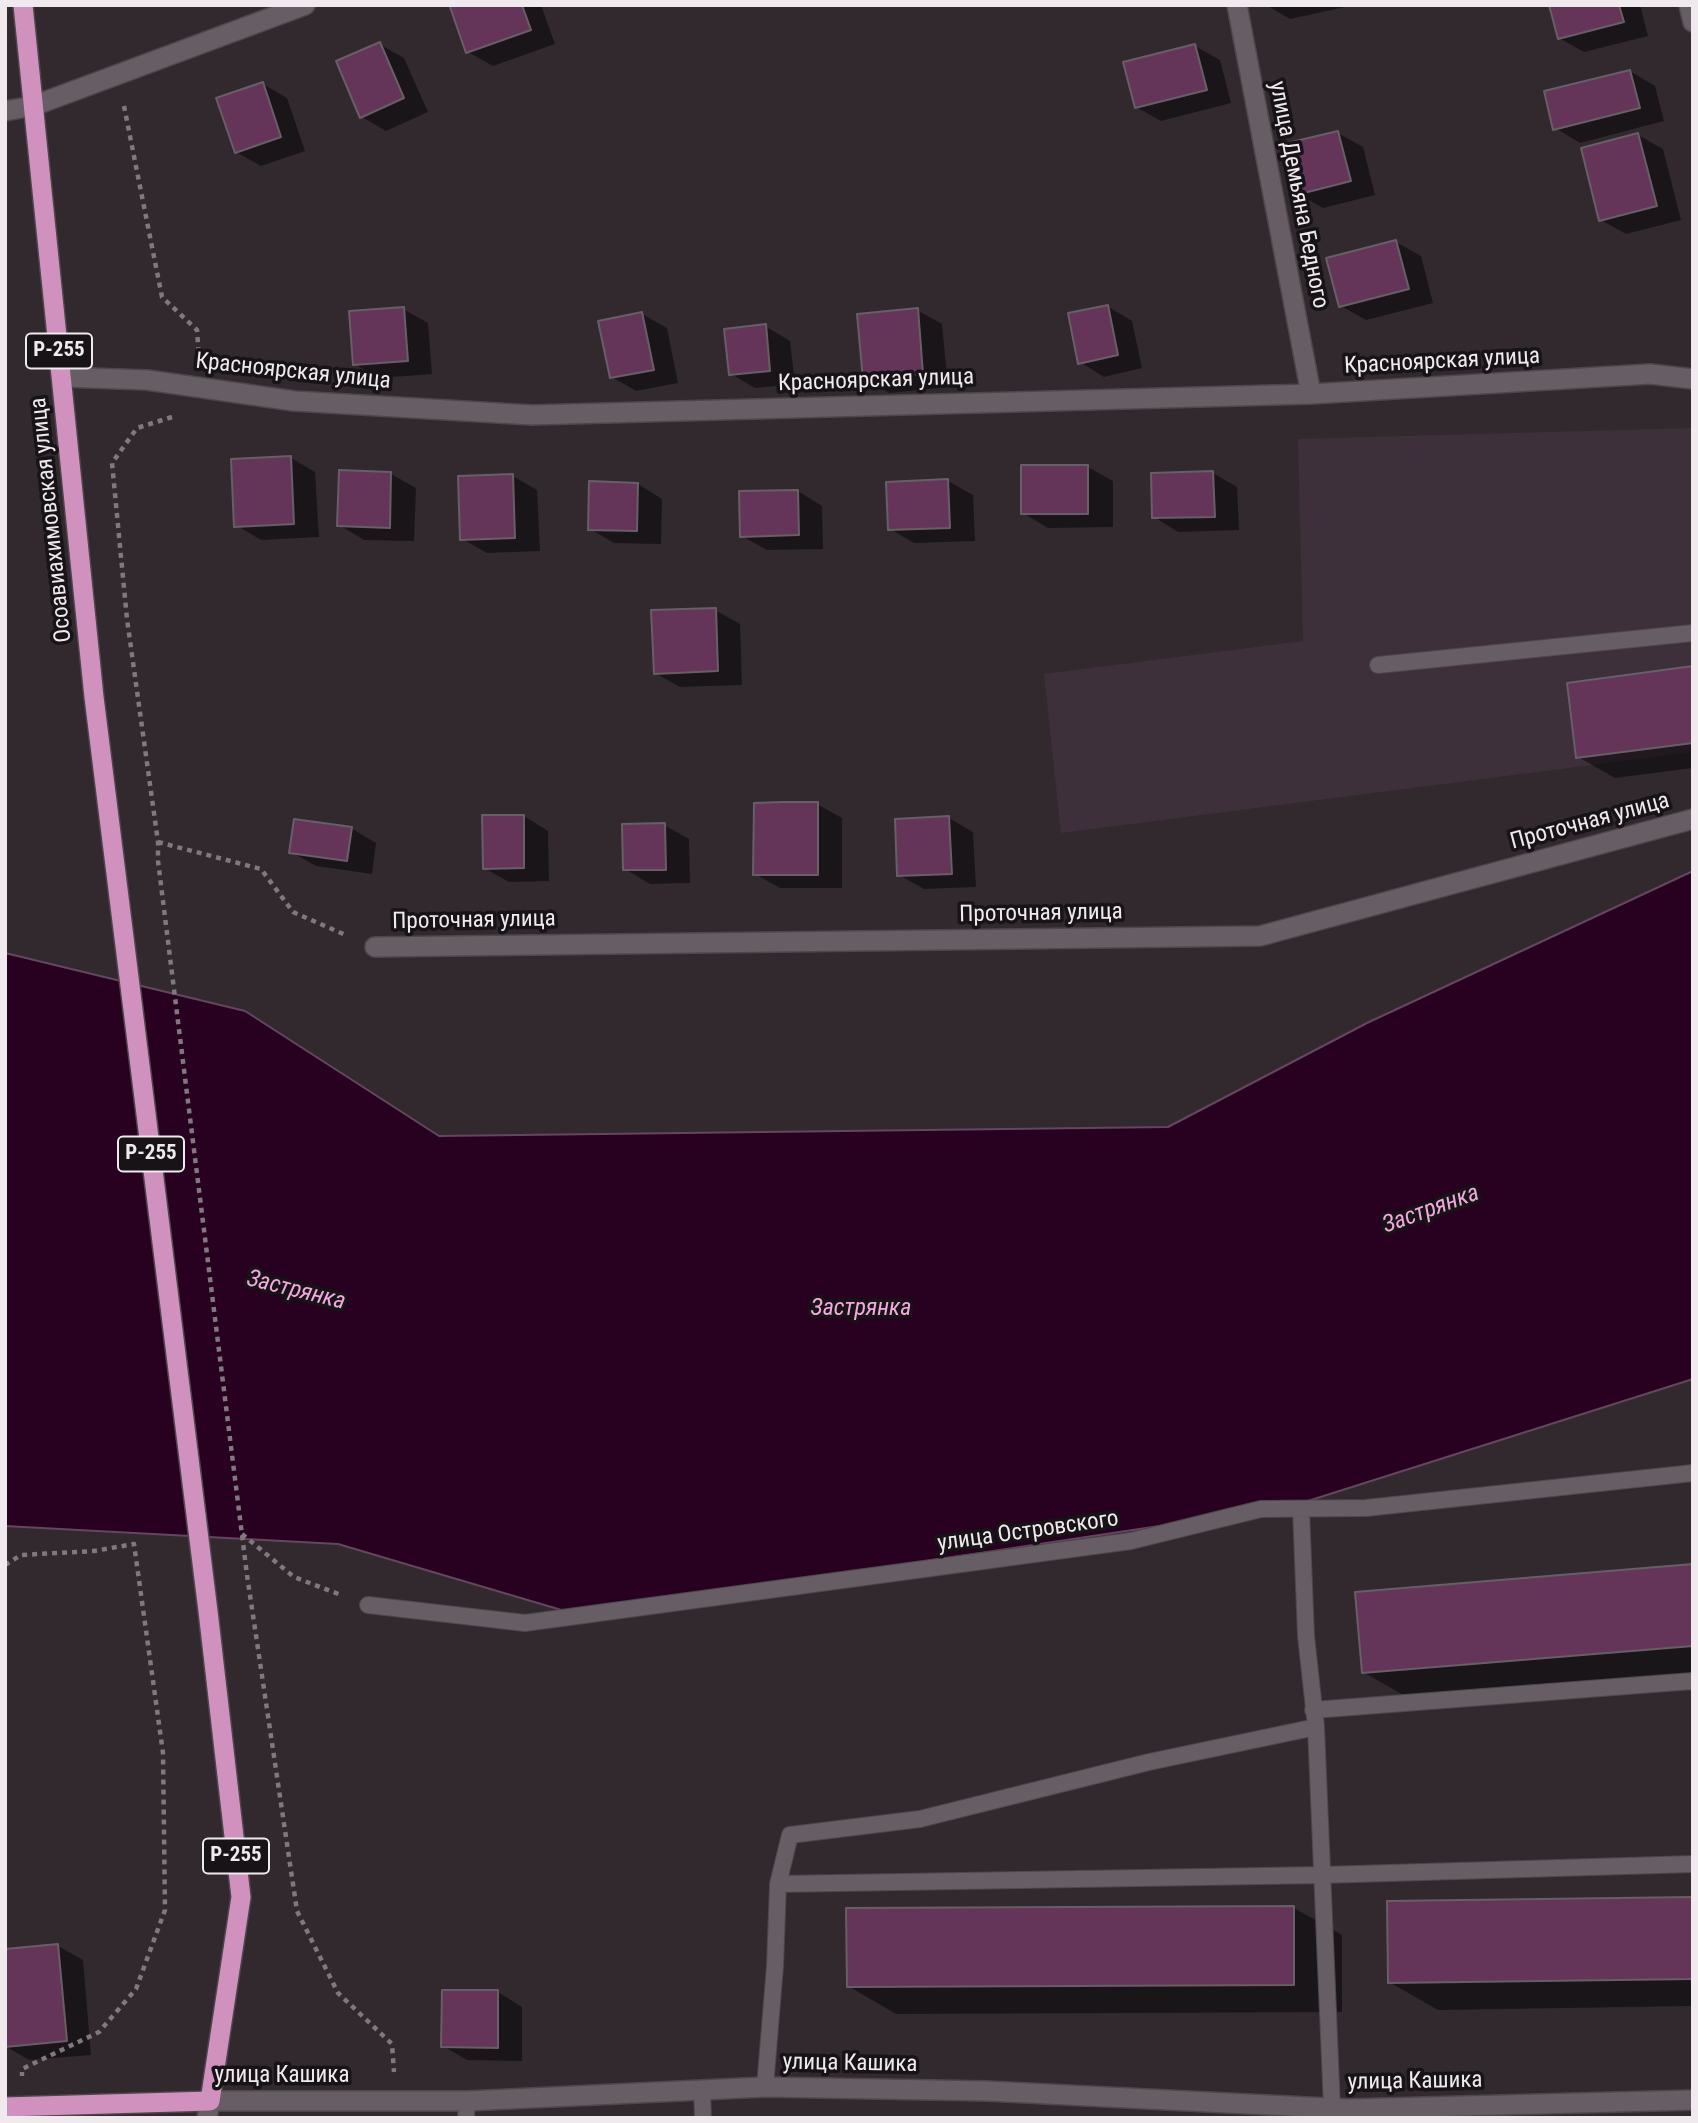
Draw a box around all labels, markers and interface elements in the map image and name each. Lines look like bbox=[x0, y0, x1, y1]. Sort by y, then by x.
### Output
street label: улица Демьяна Бедного bbox=[1262, 79, 1334, 311]
road number: Р-255 bbox=[26, 334, 92, 368]
street label: Красноярская улица bbox=[1343, 343, 1541, 381]
street label: Красноярская улица bbox=[194, 348, 392, 396]
street label: Красноярская улица bbox=[778, 364, 974, 398]
street label: Осоавиахимовская улица bbox=[25, 396, 79, 644]
street label: Проточная улица bbox=[1507, 788, 1673, 856]
street label: Проточная улица bbox=[959, 899, 1123, 929]
street label: Проточная улица bbox=[392, 906, 556, 936]
road number: Р-255 bbox=[118, 1136, 184, 1172]
water label: Застрянка bbox=[1379, 1179, 1483, 1241]
water label: Застрянка bbox=[244, 1265, 348, 1317]
water label: Застрянка bbox=[811, 1295, 911, 1323]
street label: улица Островского bbox=[936, 1506, 1120, 1558]
road number: Р-255 bbox=[203, 1839, 269, 1874]
street label: улица Кашика bbox=[782, 2049, 918, 2079]
street label: улица Кашика bbox=[215, 2062, 349, 2090]
street label: улица Кашика bbox=[1347, 2067, 1483, 2097]

